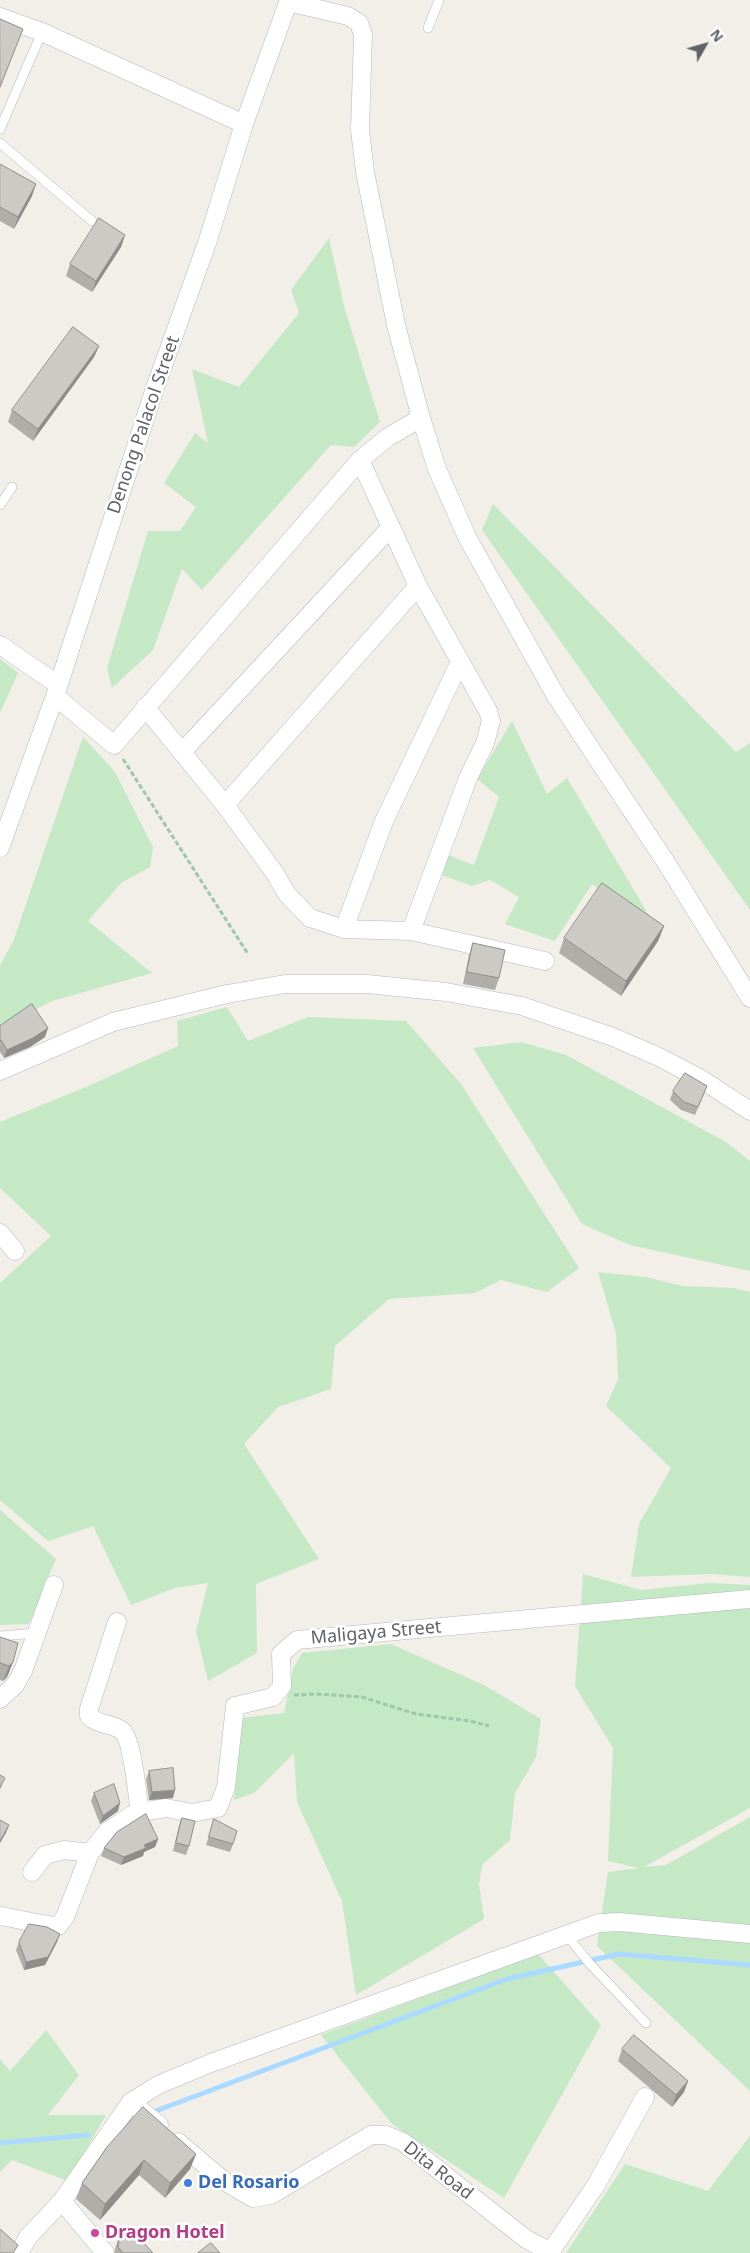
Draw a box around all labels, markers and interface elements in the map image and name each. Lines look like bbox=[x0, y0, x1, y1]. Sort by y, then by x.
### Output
north arrow bbox=[680, 20, 730, 70]
text: N bbox=[706, 25, 728, 46]
street label: Denong Palacol Street bbox=[103, 333, 185, 517]
street label: Maligaya Street bbox=[310, 1617, 442, 1649]
street label: Dita Road bbox=[399, 2137, 477, 2205]
place label: Del Rosario bbox=[198, 2172, 300, 2194]
marker: Del Rosario bbox=[182, 2177, 194, 2189]
place label: Dragon Hotel bbox=[105, 2222, 225, 2244]
marker: Dragon Hotel bbox=[89, 2227, 101, 2239]

